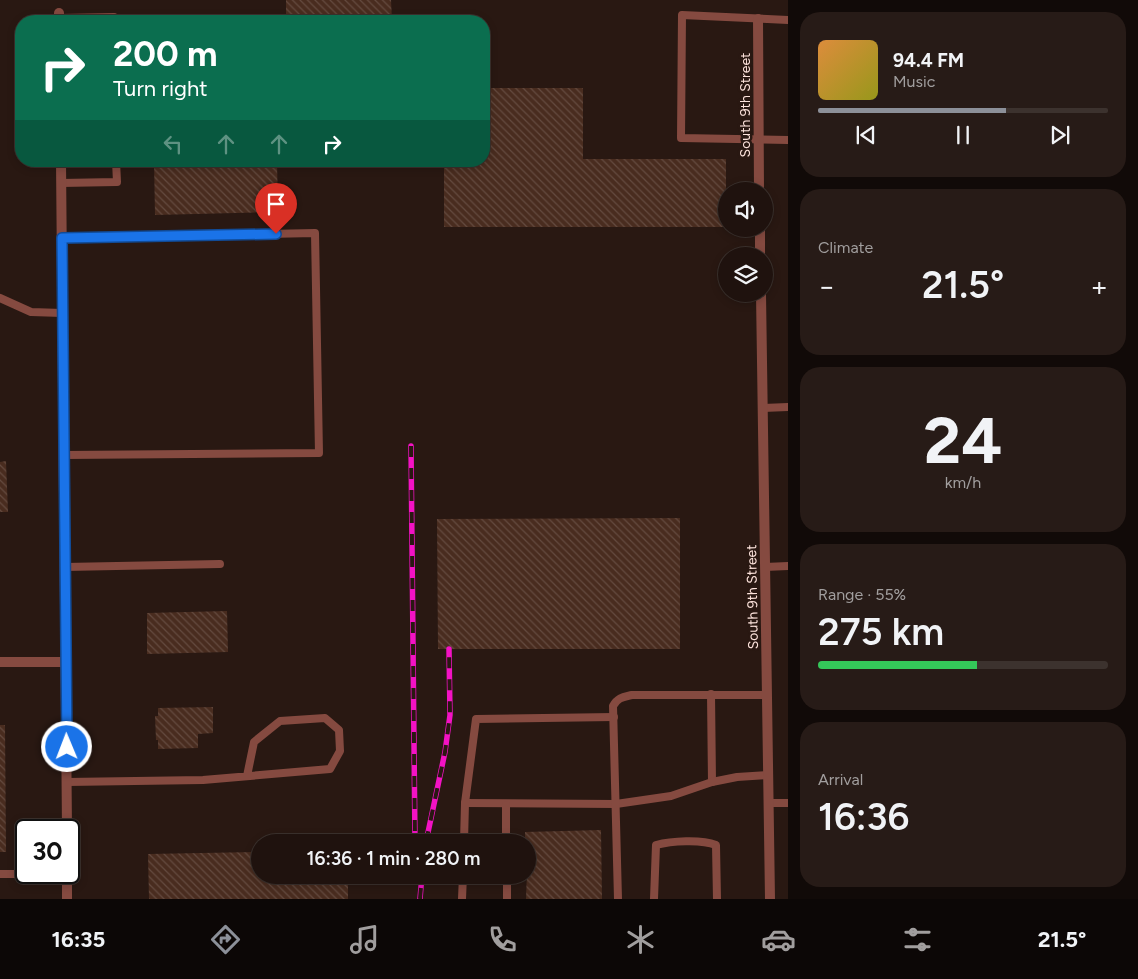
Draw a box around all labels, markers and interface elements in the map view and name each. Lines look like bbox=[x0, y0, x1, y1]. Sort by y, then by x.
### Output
text: 200 m bbox=[113, 33, 217, 75]
icon: right bbox=[30, 35, 95, 100]
text: 94.4 FM bbox=[893, 49, 964, 72]
street label: South 9th Street bbox=[737, 53, 754, 157]
text: Music bbox=[893, 72, 935, 91]
text: Turn right bbox=[113, 75, 208, 102]
icon: previous bbox=[852, 121, 880, 149]
icon: pause bbox=[949, 121, 977, 149]
icon: next bbox=[1046, 121, 1074, 149]
icon: left bbox=[159, 130, 187, 158]
icon: ahead bbox=[212, 130, 240, 158]
icon: ahead bbox=[265, 130, 293, 158]
icon: right bbox=[318, 130, 346, 158]
map controls bbox=[718, 182, 773, 302]
button: sound bbox=[718, 182, 773, 237]
pin bbox=[255, 183, 297, 234]
icon: arrive bbox=[262, 190, 290, 218]
text: Climate bbox=[818, 238, 873, 257]
button: layers bbox=[718, 247, 773, 302]
text: 21.5° bbox=[922, 262, 1004, 308]
text: − bbox=[818, 269, 835, 303]
text: + bbox=[1091, 269, 1108, 303]
text: 24 bbox=[924, 401, 1002, 479]
text: km/h bbox=[945, 473, 981, 492]
street label: South 9th Street bbox=[743, 544, 762, 650]
text: Range · 55% bbox=[818, 585, 906, 604]
text: 275 km bbox=[818, 609, 944, 655]
position arrow bbox=[40, 720, 92, 772]
text: Arrival bbox=[818, 770, 863, 789]
text: 16:36 bbox=[818, 794, 909, 840]
speed limit sign: 30 bbox=[15, 819, 80, 884]
text: 16:36 · 1 min · 280 m bbox=[307, 847, 480, 870]
icon: directions bbox=[208, 922, 243, 957]
icon: music bbox=[347, 922, 382, 957]
icon: phone bbox=[485, 922, 520, 957]
icon: climate bbox=[623, 922, 658, 957]
icon: car bbox=[761, 922, 796, 957]
icon: filters bbox=[900, 922, 935, 957]
text: 16:35 bbox=[52, 926, 105, 953]
text: 21.5° bbox=[1038, 926, 1086, 953]

